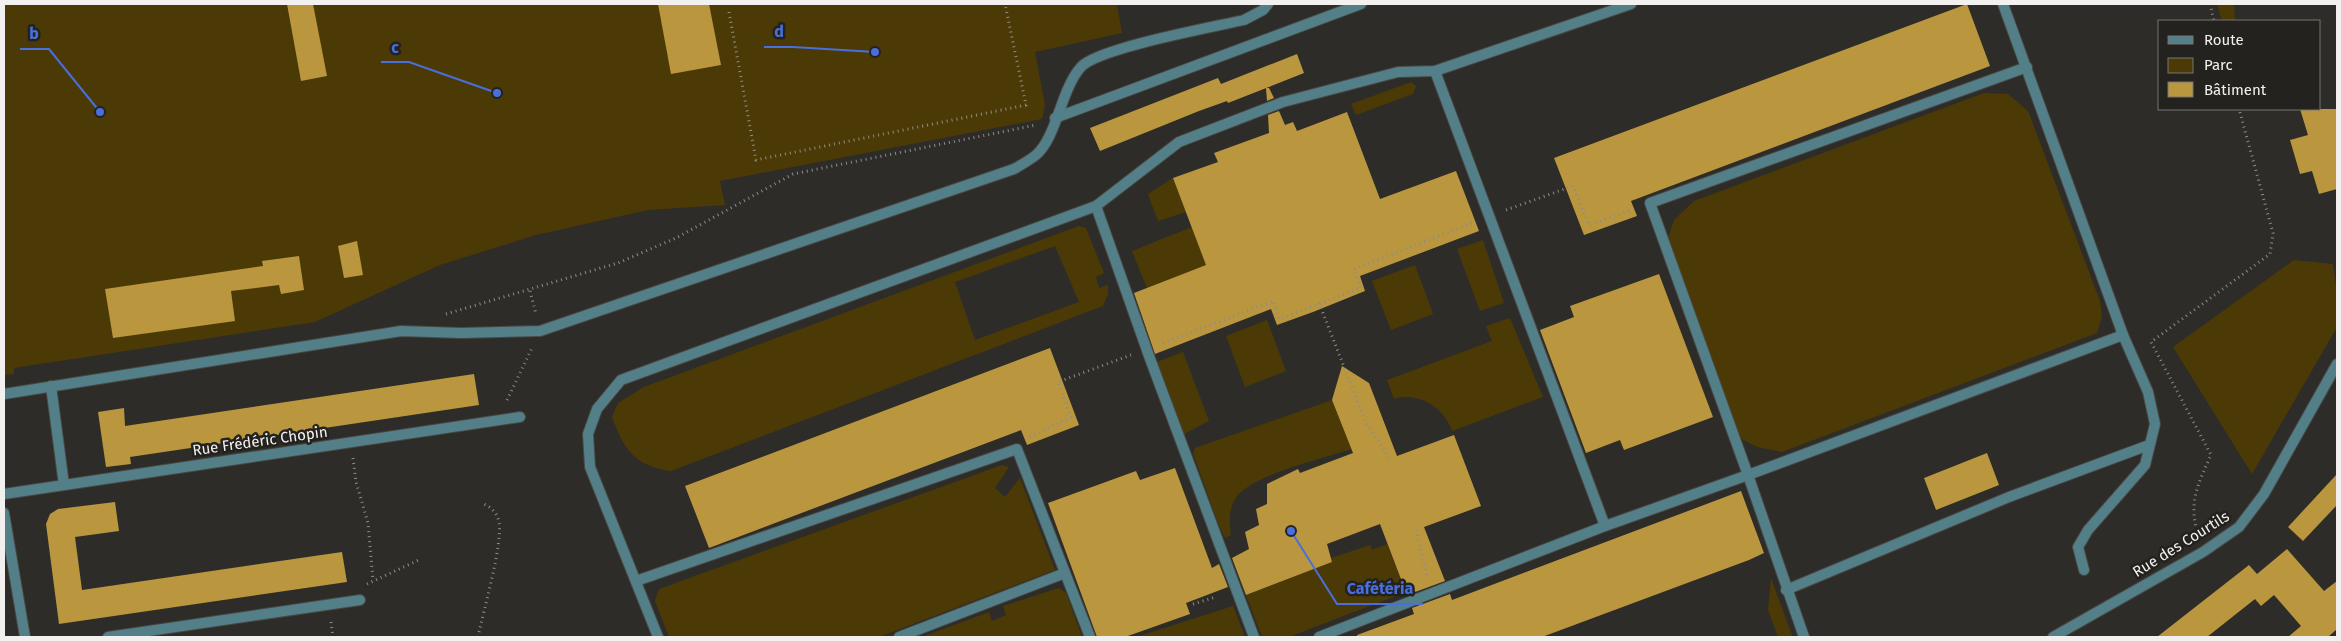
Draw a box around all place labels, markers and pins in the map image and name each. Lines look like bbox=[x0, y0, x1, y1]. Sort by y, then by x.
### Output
callout: d bbox=[764, 16, 793, 47]
callout: b bbox=[20, 18, 49, 49]
callout: c bbox=[381, 31, 409, 62]
callout: Cafétéria bbox=[1337, 573, 1423, 604]

